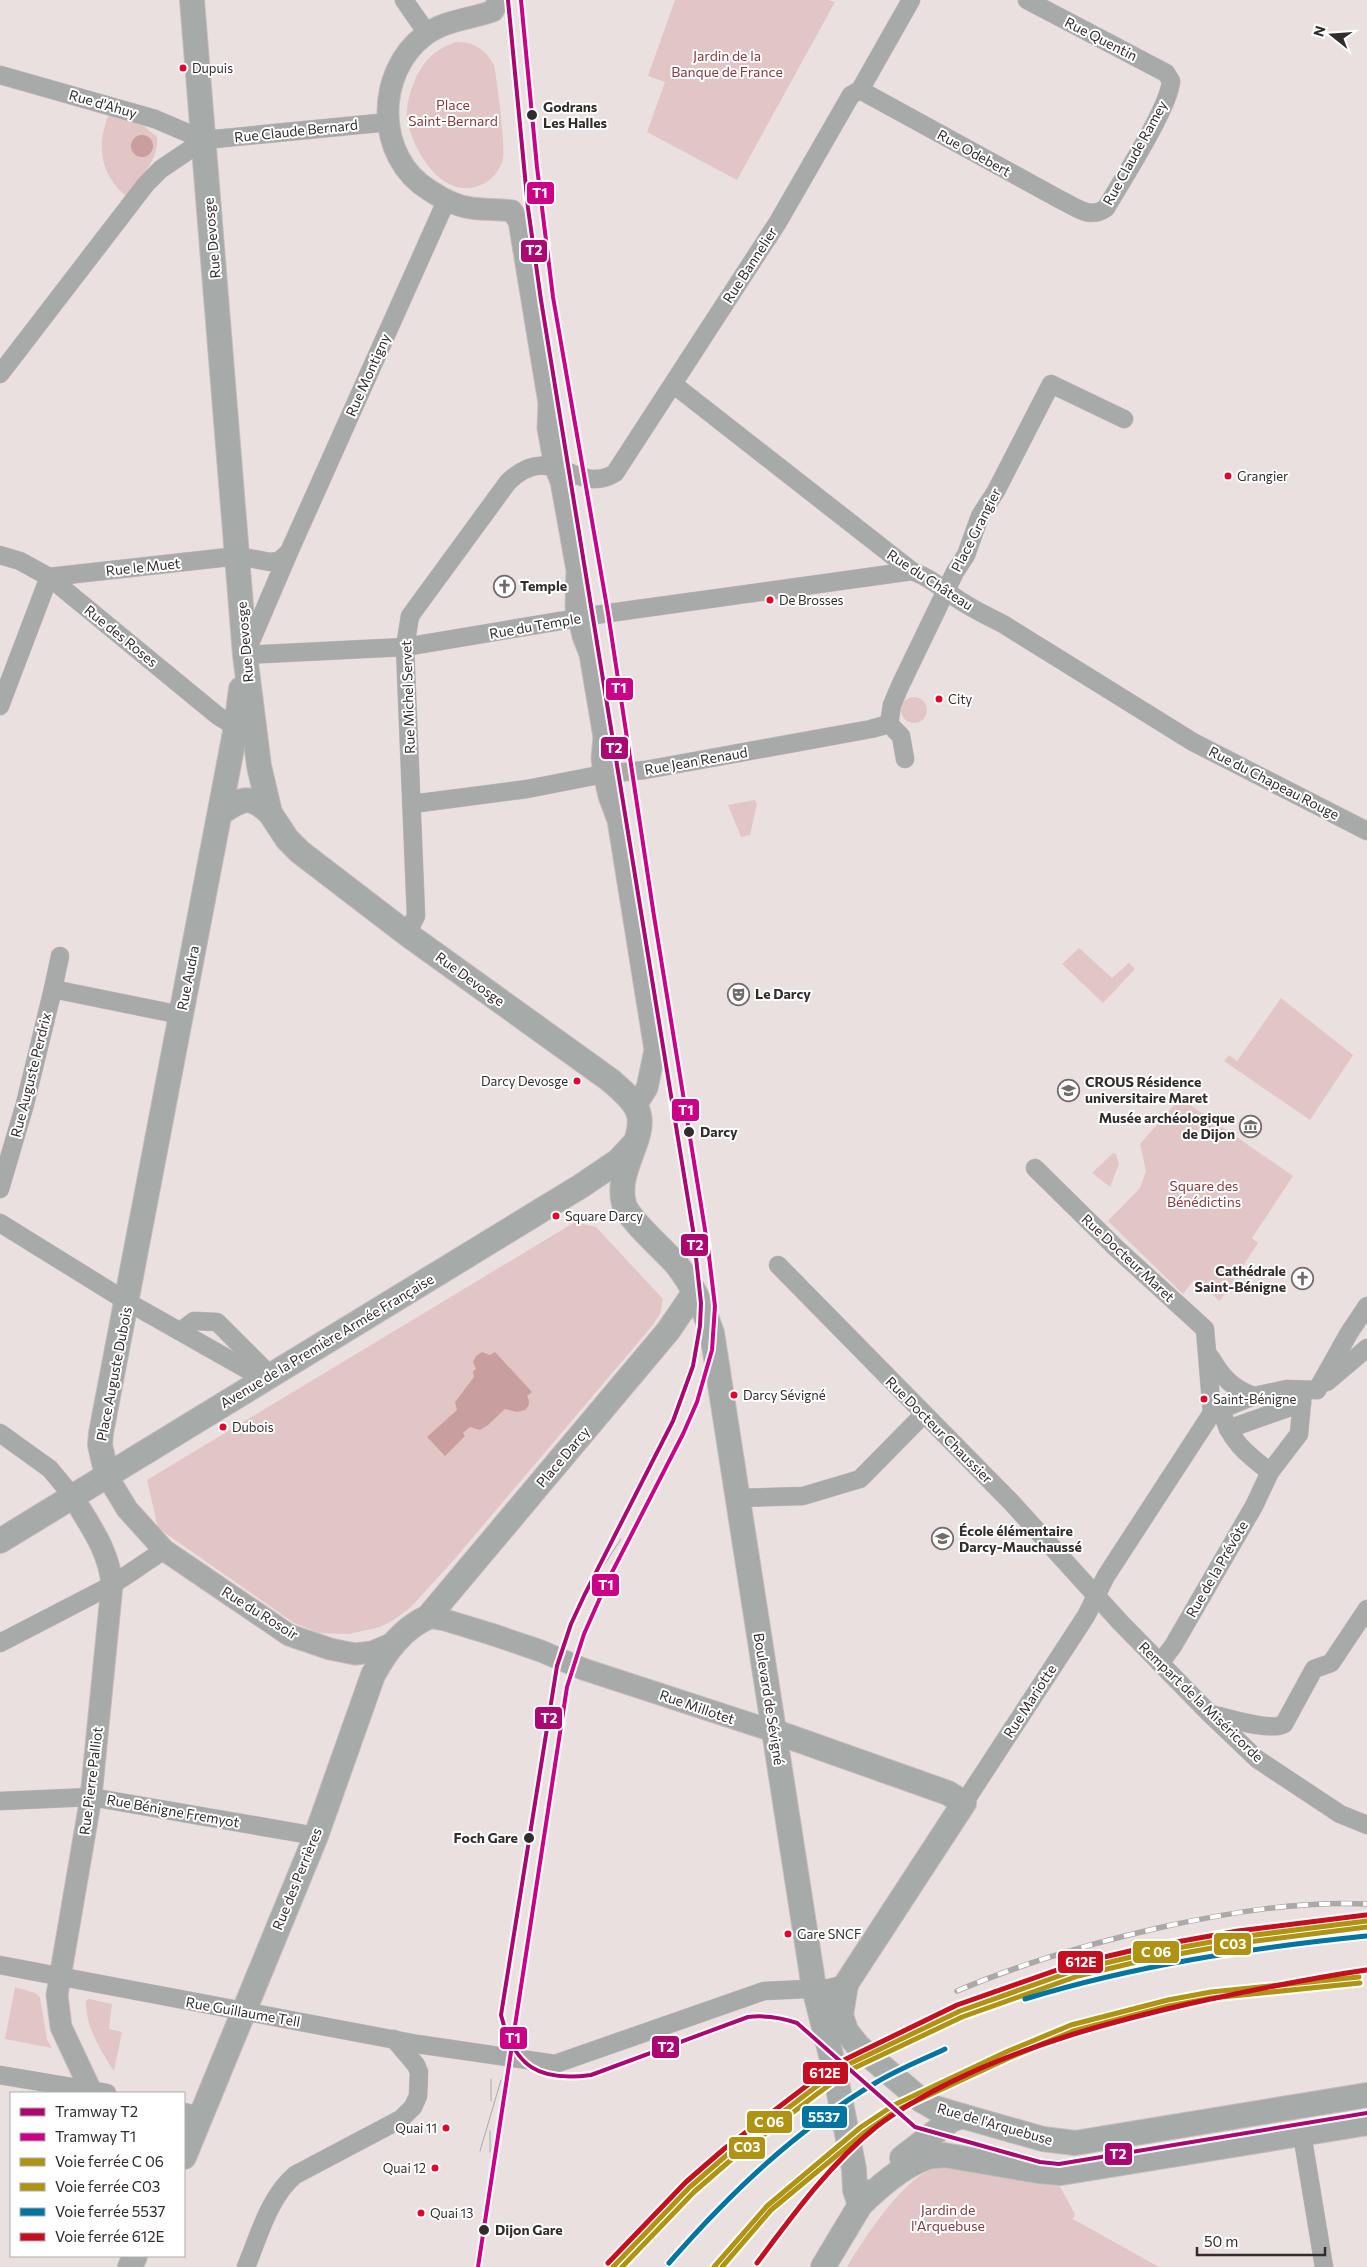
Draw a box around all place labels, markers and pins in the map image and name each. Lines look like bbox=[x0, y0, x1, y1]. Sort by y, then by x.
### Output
place label: Dupuis bbox=[192, 60, 233, 76]
marker: Dupuis bbox=[178, 63, 188, 73]
place label: Godrans Les Halles bbox=[543, 98, 608, 131]
marker: Godrans Les Halles bbox=[525, 108, 539, 122]
place label: Grangier bbox=[1237, 468, 1288, 484]
marker: Grangier bbox=[1223, 471, 1233, 481]
church icon: Temple bbox=[492, 574, 516, 598]
place label: Temple bbox=[520, 577, 567, 594]
place label: De Brosses bbox=[779, 592, 844, 608]
marker: De Brosses bbox=[765, 595, 775, 605]
place label: City bbox=[948, 691, 973, 707]
marker: City bbox=[934, 694, 944, 704]
theatre icon: Le Darcy bbox=[727, 982, 751, 1006]
place label: Le Darcy bbox=[755, 985, 811, 1002]
place label: Darcy Devosge bbox=[481, 1073, 568, 1089]
place label: CROUS Résidence universitaire Maret bbox=[1085, 1073, 1208, 1106]
marker: Darcy Devosge bbox=[572, 1076, 582, 1086]
school or university icon: CROUS Résidence universitaire Maret bbox=[1057, 1078, 1081, 1102]
place label: Musée archéologique de Dijon bbox=[1099, 1109, 1235, 1142]
museum icon: Musée archéologique de Dijon bbox=[1239, 1114, 1263, 1138]
place label: Darcy bbox=[700, 1123, 738, 1140]
marker: Darcy bbox=[682, 1125, 696, 1139]
place label: Square Darcy bbox=[565, 1208, 643, 1224]
marker: Square Darcy bbox=[551, 1211, 561, 1221]
place label: Cathédrale Saint-Bénigne bbox=[1195, 1262, 1286, 1295]
church icon: Cathédrale Saint-Bénigne bbox=[1290, 1267, 1314, 1291]
place label: Darcy Sévigné bbox=[743, 1387, 826, 1403]
marker: Darcy Sévigné bbox=[729, 1390, 739, 1400]
place label: Saint-Bénigne bbox=[1213, 1391, 1297, 1407]
marker: Saint-Bénigne bbox=[1199, 1394, 1209, 1404]
place label: Dubois bbox=[232, 1419, 274, 1435]
marker: Dubois bbox=[218, 1422, 228, 1432]
place label: École élémentaire Darcy-Mauchaussé bbox=[959, 1522, 1082, 1555]
school or university icon: École élémentaire Darcy-Mauchaussé bbox=[931, 1527, 955, 1551]
place label: Foch Gare bbox=[454, 1829, 518, 1846]
marker: Foch Gare bbox=[522, 1831, 536, 1845]
place label: Gare SNCF bbox=[797, 1926, 861, 1942]
marker: Gare SNCF bbox=[783, 1929, 793, 1939]
place label: Quai 11 bbox=[395, 2120, 437, 2136]
marker: Quai 11 bbox=[441, 2123, 451, 2133]
place label: Quai 12 bbox=[383, 2160, 426, 2176]
marker: Quai 12 bbox=[430, 2163, 440, 2173]
place label: Quai 13 bbox=[430, 2205, 474, 2221]
marker: Quai 13 bbox=[416, 2208, 426, 2218]
place label: Dijon Gare bbox=[495, 2221, 563, 2238]
marker: Dijon Gare bbox=[477, 2223, 491, 2237]

